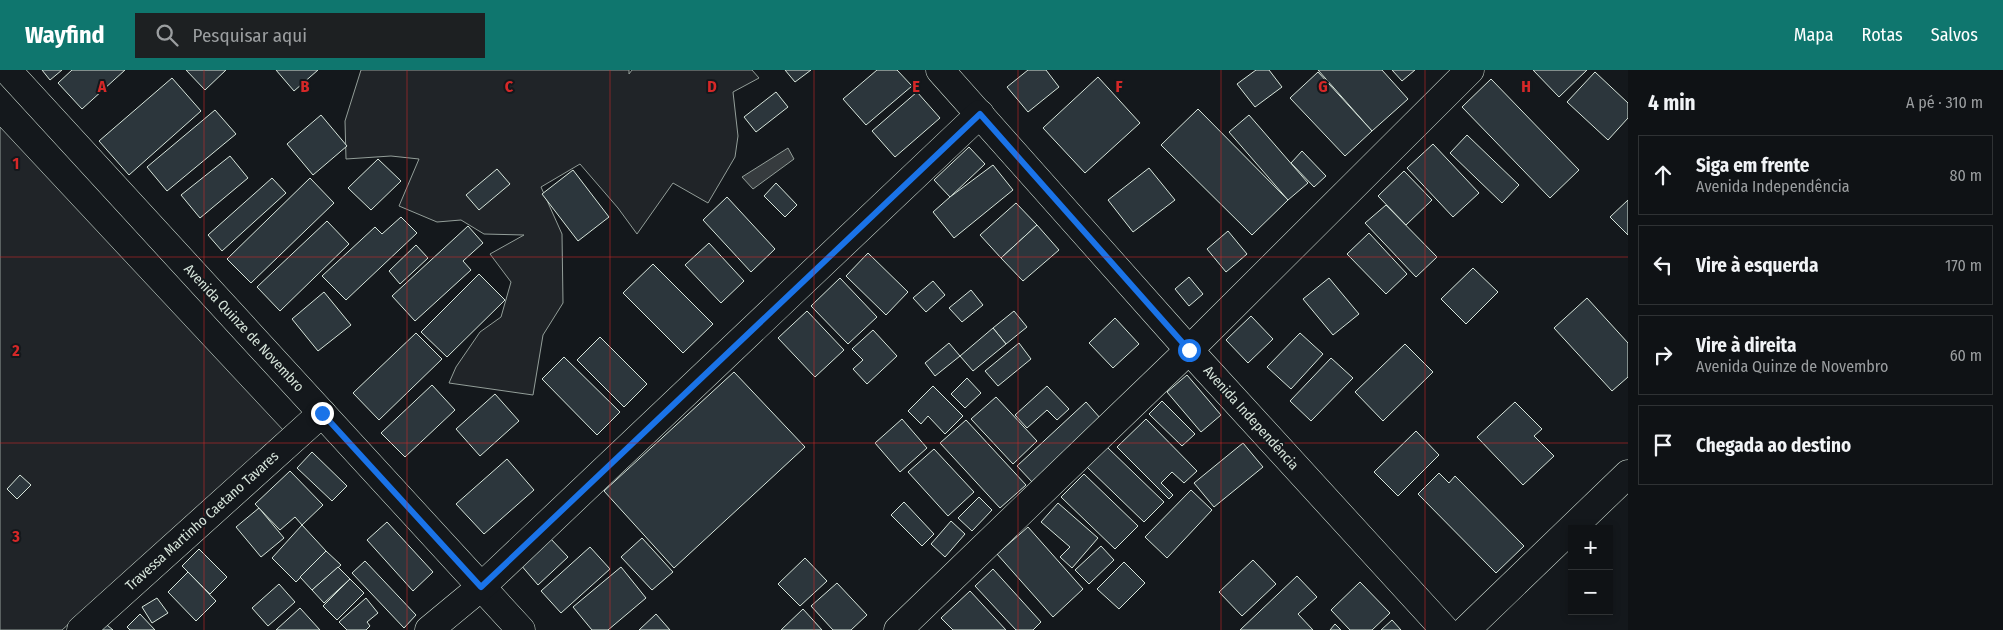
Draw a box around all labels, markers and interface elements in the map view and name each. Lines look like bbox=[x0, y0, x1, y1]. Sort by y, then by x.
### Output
search box bbox=[135, 13, 485, 58]
text: Wayfind bbox=[25, 21, 105, 49]
icon: search bbox=[153, 21, 181, 49]
text: Pesquisar aqui bbox=[193, 24, 307, 47]
text: Mapa bbox=[1794, 24, 1834, 46]
text: Rotas bbox=[1862, 24, 1903, 46]
text: Salvos bbox=[1931, 24, 1978, 46]
text: A bbox=[97, 77, 107, 96]
text: B bbox=[301, 77, 310, 96]
text: C bbox=[505, 77, 514, 96]
text: D bbox=[707, 77, 717, 96]
text: E bbox=[912, 77, 920, 96]
text: F bbox=[1115, 77, 1123, 96]
text: G bbox=[1318, 77, 1328, 96]
text: H bbox=[1521, 77, 1531, 96]
text: 4 min bbox=[1648, 90, 1696, 116]
text: A pé · 310 m bbox=[1906, 93, 1983, 112]
text: 1 bbox=[13, 154, 19, 173]
text: Siga em frente bbox=[1696, 154, 1810, 177]
icon: ahead bbox=[1649, 161, 1677, 189]
text: 80 m bbox=[1950, 166, 1982, 185]
text: Avenida Independência bbox=[1696, 177, 1850, 196]
icon: left bbox=[1649, 251, 1677, 279]
text: Vire à esquerda bbox=[1696, 254, 1818, 277]
text: 170 m bbox=[1945, 256, 1982, 275]
street label: Avenida Quinze de Novembro bbox=[180, 261, 308, 395]
text: Vire à direita bbox=[1696, 334, 1797, 357]
route start bbox=[1178, 339, 1201, 362]
text: 2 bbox=[11, 341, 20, 360]
icon: right bbox=[1649, 341, 1677, 369]
text: 60 m bbox=[1950, 346, 1982, 365]
text: Avenida Quinze de Novembro bbox=[1696, 357, 1888, 376]
street label: Avenida Independência bbox=[1200, 362, 1302, 474]
route end bbox=[311, 402, 334, 425]
icon: arrive bbox=[1649, 431, 1677, 459]
text: Chegada ao destino bbox=[1696, 434, 1851, 457]
street label: Travessa Martinho Caetano Tavares bbox=[122, 448, 282, 594]
map controls bbox=[1568, 525, 1613, 615]
button: + bbox=[1568, 525, 1613, 570]
text: 3 bbox=[11, 527, 20, 546]
button: − bbox=[1568, 570, 1613, 615]

